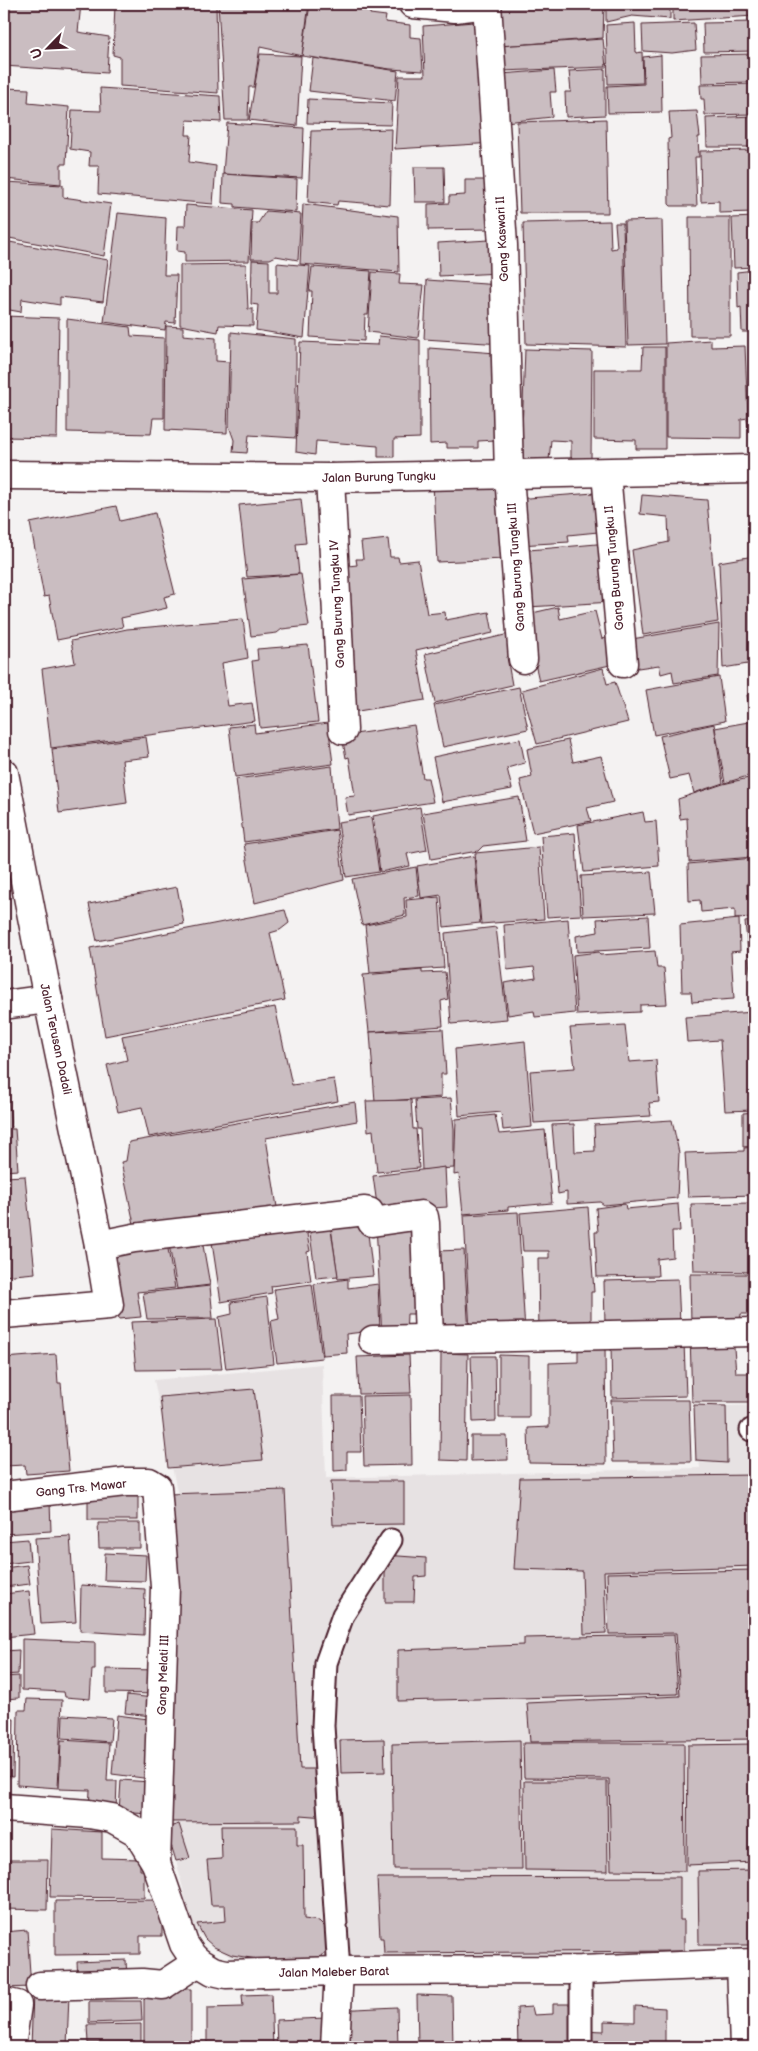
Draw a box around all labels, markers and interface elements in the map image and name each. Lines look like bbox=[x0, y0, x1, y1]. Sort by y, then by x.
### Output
north arrow bbox=[22, 22, 72, 72]
text: U bbox=[27, 45, 46, 61]
street label: Gang Kaswari II bbox=[493, 196, 512, 282]
street label: Jalan Burung Tungku bbox=[322, 469, 436, 486]
street label: Gang Burung Tungku III bbox=[505, 502, 528, 632]
street label: Gang Burung Tungku II bbox=[602, 505, 627, 631]
street label: Gang Burung Tungku IV bbox=[327, 539, 348, 669]
street label: Jalan Terusan Dadali bbox=[36, 982, 75, 1096]
street label: Gang Trs. Mawar bbox=[35, 1476, 128, 1501]
street label: Gang Melati III bbox=[155, 1634, 172, 1715]
street label: Jalan Maleber Barat bbox=[279, 1964, 389, 1981]

